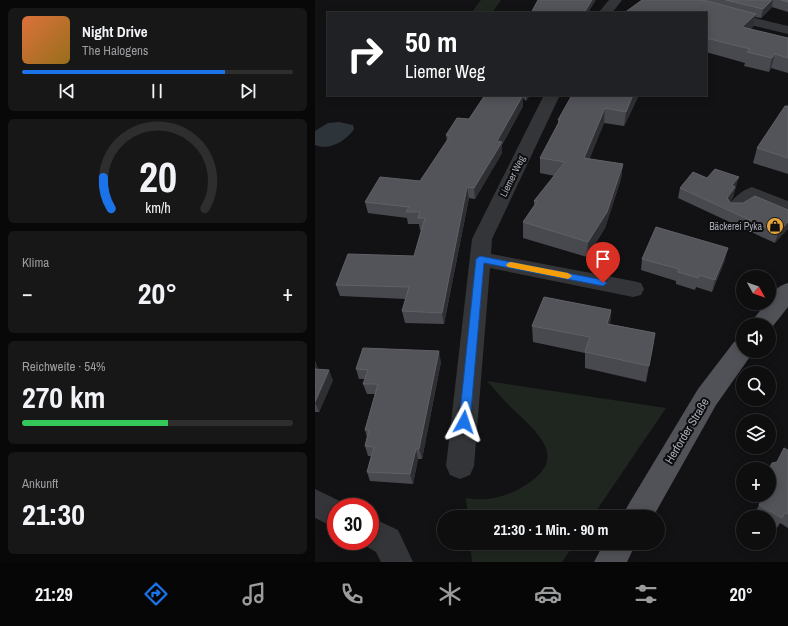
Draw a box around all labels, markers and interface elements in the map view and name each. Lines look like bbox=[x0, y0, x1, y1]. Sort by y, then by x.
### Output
text: Night Drive bbox=[82, 21, 148, 42]
text: 50 m bbox=[405, 23, 457, 61]
icon: right bbox=[339, 28, 391, 80]
text: The Halogens bbox=[82, 42, 148, 59]
text: Liemer Weg bbox=[405, 59, 485, 84]
icon: previous bbox=[56, 80, 78, 102]
icon: pause bbox=[146, 80, 168, 102]
icon: next bbox=[237, 80, 259, 102]
text: 20 bbox=[139, 148, 176, 204]
street label: Liemer Weg bbox=[497, 153, 528, 199]
text: km/h bbox=[145, 197, 170, 216]
shop icon: Bäckerei Pyka bbox=[765, 216, 785, 236]
place label: Bäckerei Pyka bbox=[709, 220, 762, 233]
pin bbox=[586, 242, 620, 283]
icon: arrive bbox=[592, 248, 614, 270]
text: Klima bbox=[22, 254, 49, 271]
north arrow bbox=[736, 270, 776, 310]
map controls bbox=[736, 270, 776, 550]
text: 20° bbox=[138, 273, 177, 313]
text: − bbox=[22, 278, 33, 308]
text: + bbox=[282, 278, 293, 308]
button: sound bbox=[736, 318, 776, 358]
text: Reichweite · 54% bbox=[22, 358, 106, 375]
button: search bbox=[736, 366, 776, 406]
text: 270 km bbox=[22, 377, 105, 417]
street label: Herforder Straße bbox=[661, 395, 713, 467]
position arrow bbox=[443, 401, 485, 443]
button: layers bbox=[736, 414, 776, 454]
button: + bbox=[736, 462, 776, 502]
text: Ankunft bbox=[22, 475, 58, 492]
text: 21:30 bbox=[22, 494, 85, 534]
speed limit sign: 30 bbox=[327, 498, 379, 550]
button: − bbox=[736, 510, 776, 550]
text: 21:30 · 1 Min. · 90 m bbox=[494, 519, 608, 540]
icon: directions bbox=[142, 580, 170, 608]
icon: music bbox=[240, 580, 268, 608]
icon: phone bbox=[338, 580, 366, 608]
icon: climate bbox=[436, 580, 464, 608]
icon: car bbox=[534, 580, 562, 608]
icon: filters bbox=[632, 580, 660, 608]
text: 21:29 bbox=[35, 582, 73, 607]
text: 20° bbox=[729, 582, 753, 607]

